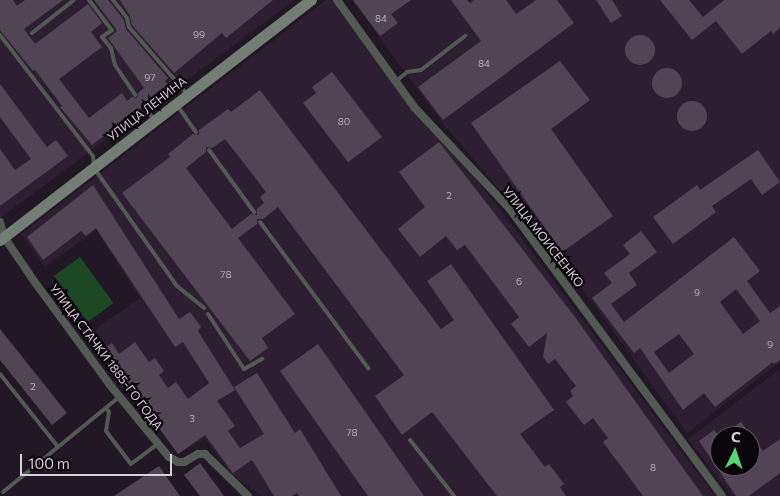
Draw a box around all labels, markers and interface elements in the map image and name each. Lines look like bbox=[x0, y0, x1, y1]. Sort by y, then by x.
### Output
house number: 84 bbox=[375, 13, 387, 25]
house number: 99 bbox=[193, 29, 205, 41]
house number: 84 bbox=[478, 58, 490, 70]
house number: 97 bbox=[144, 72, 156, 84]
street label: УЛИЦА ЛЕНИНА bbox=[105, 74, 189, 144]
house number: 80 bbox=[338, 116, 350, 128]
street label: УЛИЦА МОИСЕЕНКО bbox=[499, 184, 587, 290]
house number: 2 bbox=[446, 190, 452, 202]
house number: 78 bbox=[220, 269, 232, 281]
house number: 6 bbox=[516, 276, 522, 288]
street label: УЛИЦА СТАЧКИ 1885-ГО ГОДА bbox=[46, 281, 166, 433]
house number: 9 bbox=[694, 287, 700, 299]
house number: 9 bbox=[767, 339, 773, 351]
house number: 2 bbox=[30, 381, 36, 393]
house number: 3 bbox=[189, 413, 195, 425]
north arrow bbox=[710, 426, 760, 476]
house number: 78 bbox=[346, 427, 358, 439]
text: С bbox=[731, 428, 741, 445]
scale bar bbox=[22, 444, 175, 476]
text: 100 m bbox=[28, 454, 70, 472]
house number: 8 bbox=[650, 462, 656, 474]

